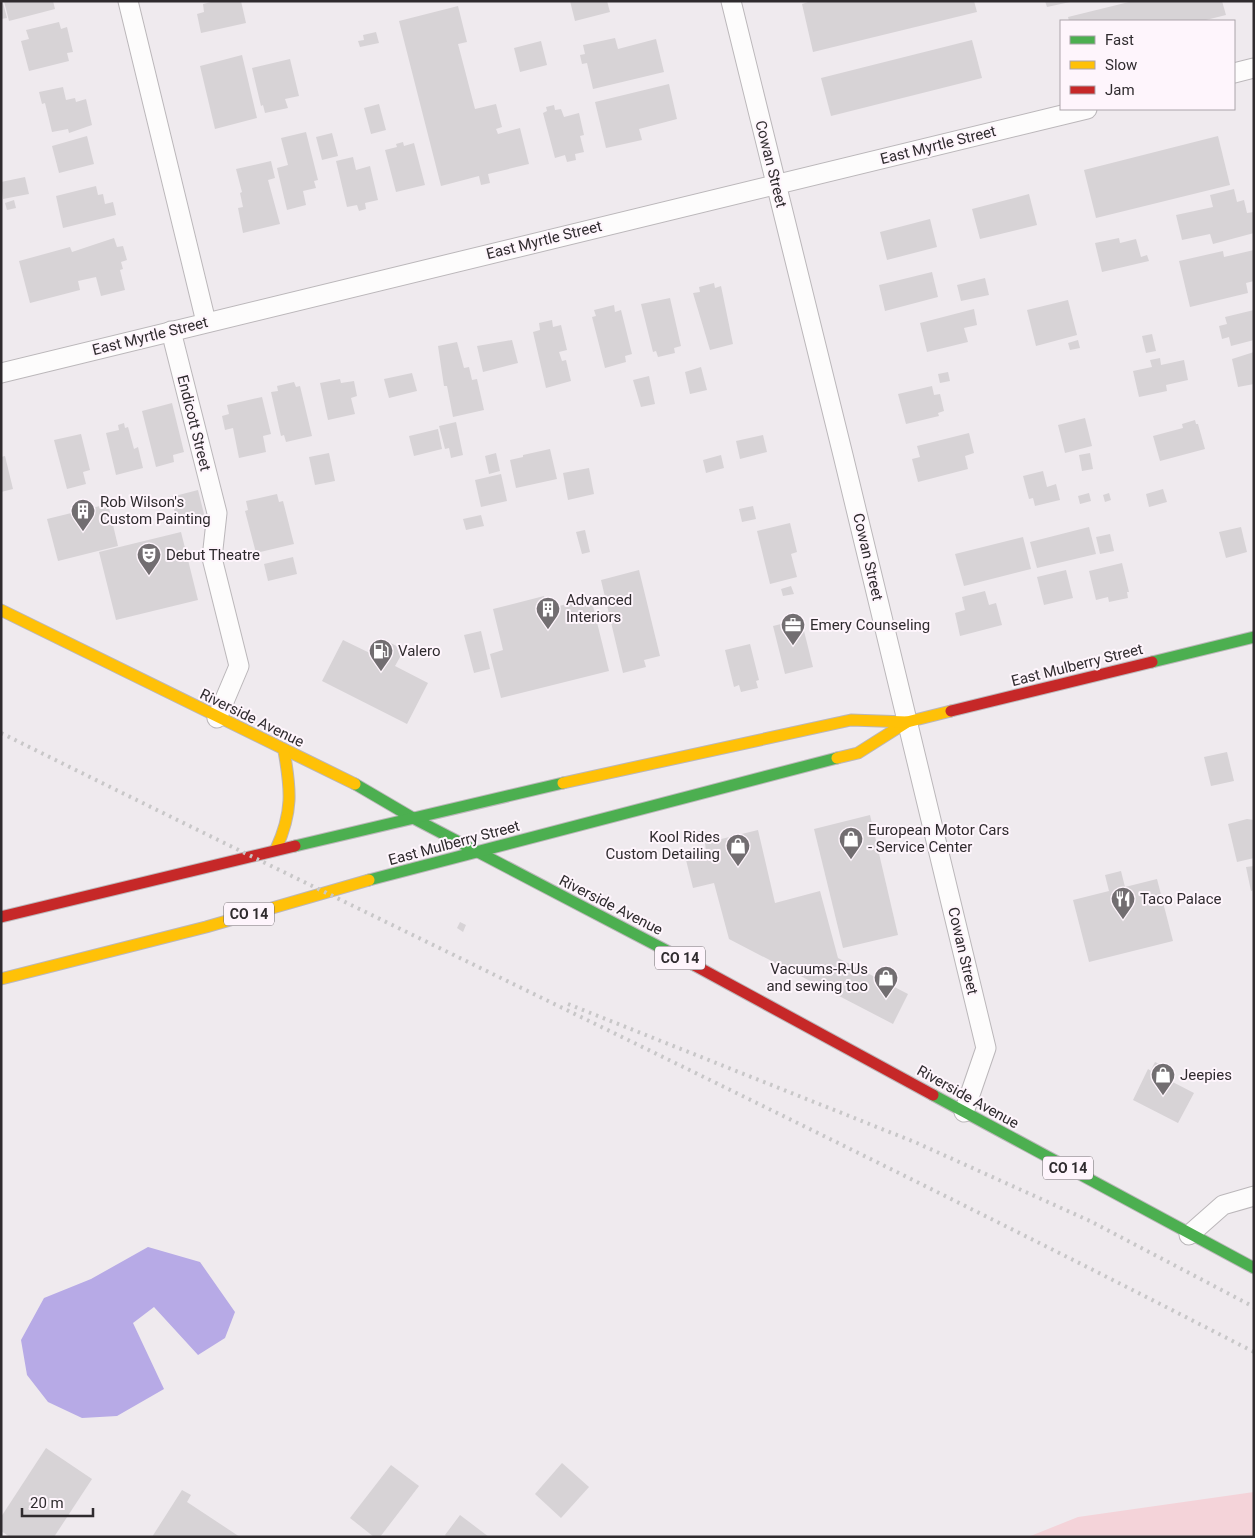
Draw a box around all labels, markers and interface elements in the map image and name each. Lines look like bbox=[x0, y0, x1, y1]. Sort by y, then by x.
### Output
legend bbox=[1060, 20, 1235, 110]
text: Fast bbox=[1105, 31, 1134, 49]
text: Slow bbox=[1105, 56, 1137, 74]
text: Jam bbox=[1105, 81, 1135, 99]
street label: Cowan Street bbox=[751, 118, 791, 210]
street label: East Myrtle Street bbox=[878, 122, 998, 168]
street label: East Myrtle Street bbox=[484, 217, 604, 263]
street label: East Myrtle Street bbox=[90, 313, 210, 359]
street label: Endicott Street bbox=[173, 373, 215, 473]
place label: Rob Wilson's Custom Painting bbox=[100, 493, 211, 528]
building icon: Rob Wilson's Custom Painting bbox=[70, 498, 96, 532]
street label: Cowan Street bbox=[849, 511, 887, 603]
theatre icon: Debut Theatre bbox=[136, 542, 162, 576]
place label: Debut Theatre bbox=[166, 546, 260, 564]
place label: Advanced Interiors bbox=[566, 591, 632, 626]
building icon: Advanced Interiors bbox=[535, 596, 561, 630]
office icon: Emery Counseling bbox=[780, 612, 806, 646]
place label: Emery Counseling bbox=[810, 616, 930, 634]
fuel station icon: Valero bbox=[368, 638, 394, 672]
street label: East Mulberry Street bbox=[1009, 640, 1145, 690]
place label: Valero bbox=[398, 642, 440, 660]
street label: Riverside Avenue bbox=[197, 685, 307, 751]
street label: East Mulberry Street bbox=[386, 817, 522, 869]
place label: European Motor Cars - Service Center bbox=[868, 821, 1009, 856]
shop icon: European Motor Cars - Service Center bbox=[838, 826, 864, 860]
place label: Kool Rides Custom Detailing bbox=[606, 828, 720, 863]
shop icon: Kool Rides Custom Detailing bbox=[725, 833, 751, 867]
street label: Riverside Avenue bbox=[556, 871, 666, 939]
restaurant icon: Taco Palace bbox=[1110, 886, 1136, 920]
place label: Taco Palace bbox=[1140, 890, 1222, 908]
road number: CO 14 bbox=[224, 902, 274, 926]
street label: Cowan Street bbox=[944, 905, 982, 997]
road number: CO 14 bbox=[655, 946, 705, 970]
place label: Vacuums-R-Us and sewing too bbox=[766, 960, 868, 995]
shop icon: Vacuums-R-Us and sewing too bbox=[873, 965, 899, 999]
street label: Riverside Avenue bbox=[914, 1062, 1022, 1132]
shop icon: Jeepies bbox=[1150, 1062, 1176, 1096]
place label: Jeepies bbox=[1180, 1066, 1232, 1084]
road number: CO 14 bbox=[1043, 1156, 1093, 1180]
scale bar bbox=[22, 1486, 94, 1518]
text: 20 m bbox=[30, 1494, 64, 1512]

